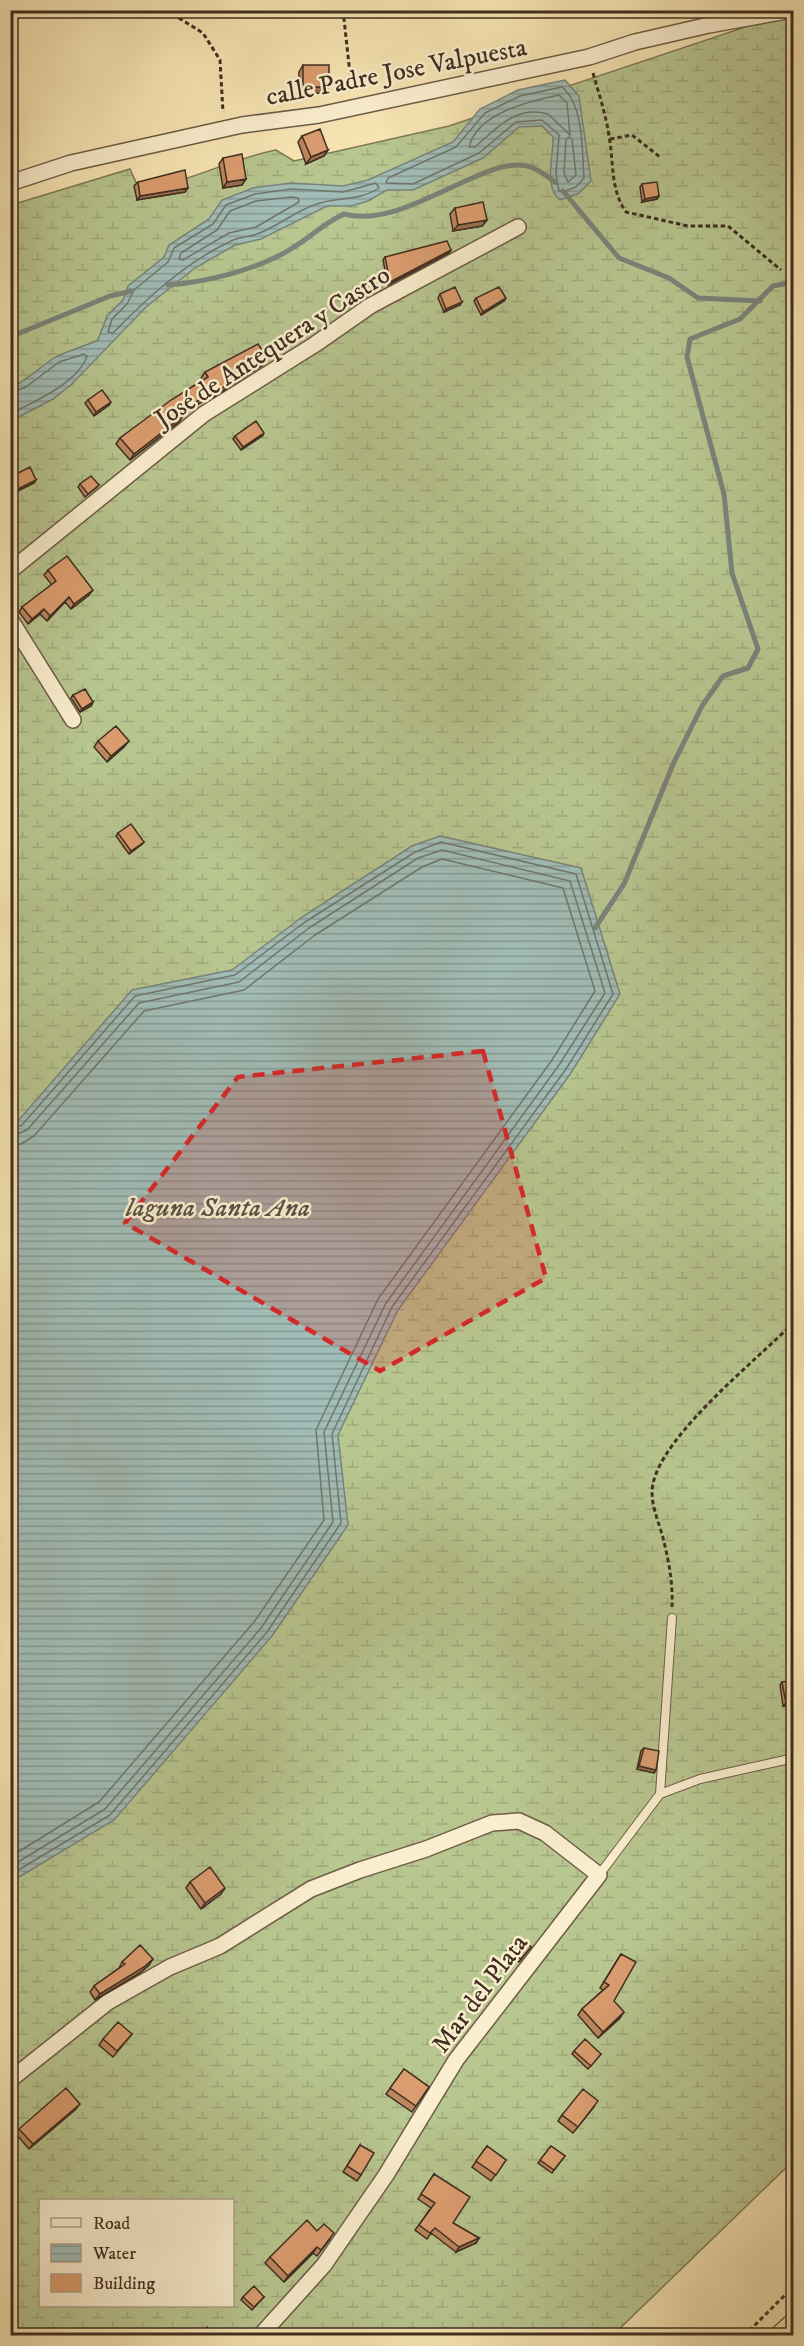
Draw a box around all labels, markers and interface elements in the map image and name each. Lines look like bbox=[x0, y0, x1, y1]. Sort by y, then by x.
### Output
street label: calle Padre Jose Valpuesta bbox=[263, 31, 529, 114]
street label: José de Antequera y Castro bbox=[147, 259, 397, 437]
water label: laguna Santa Ana bbox=[125, 1191, 310, 1225]
street label: Mar del Plata bbox=[425, 1928, 536, 2060]
legend bbox=[39, 2199, 234, 2307]
text: Road bbox=[93, 2213, 130, 2235]
text: Water bbox=[92, 2243, 136, 2265]
text: Building bbox=[93, 2273, 155, 2295]

